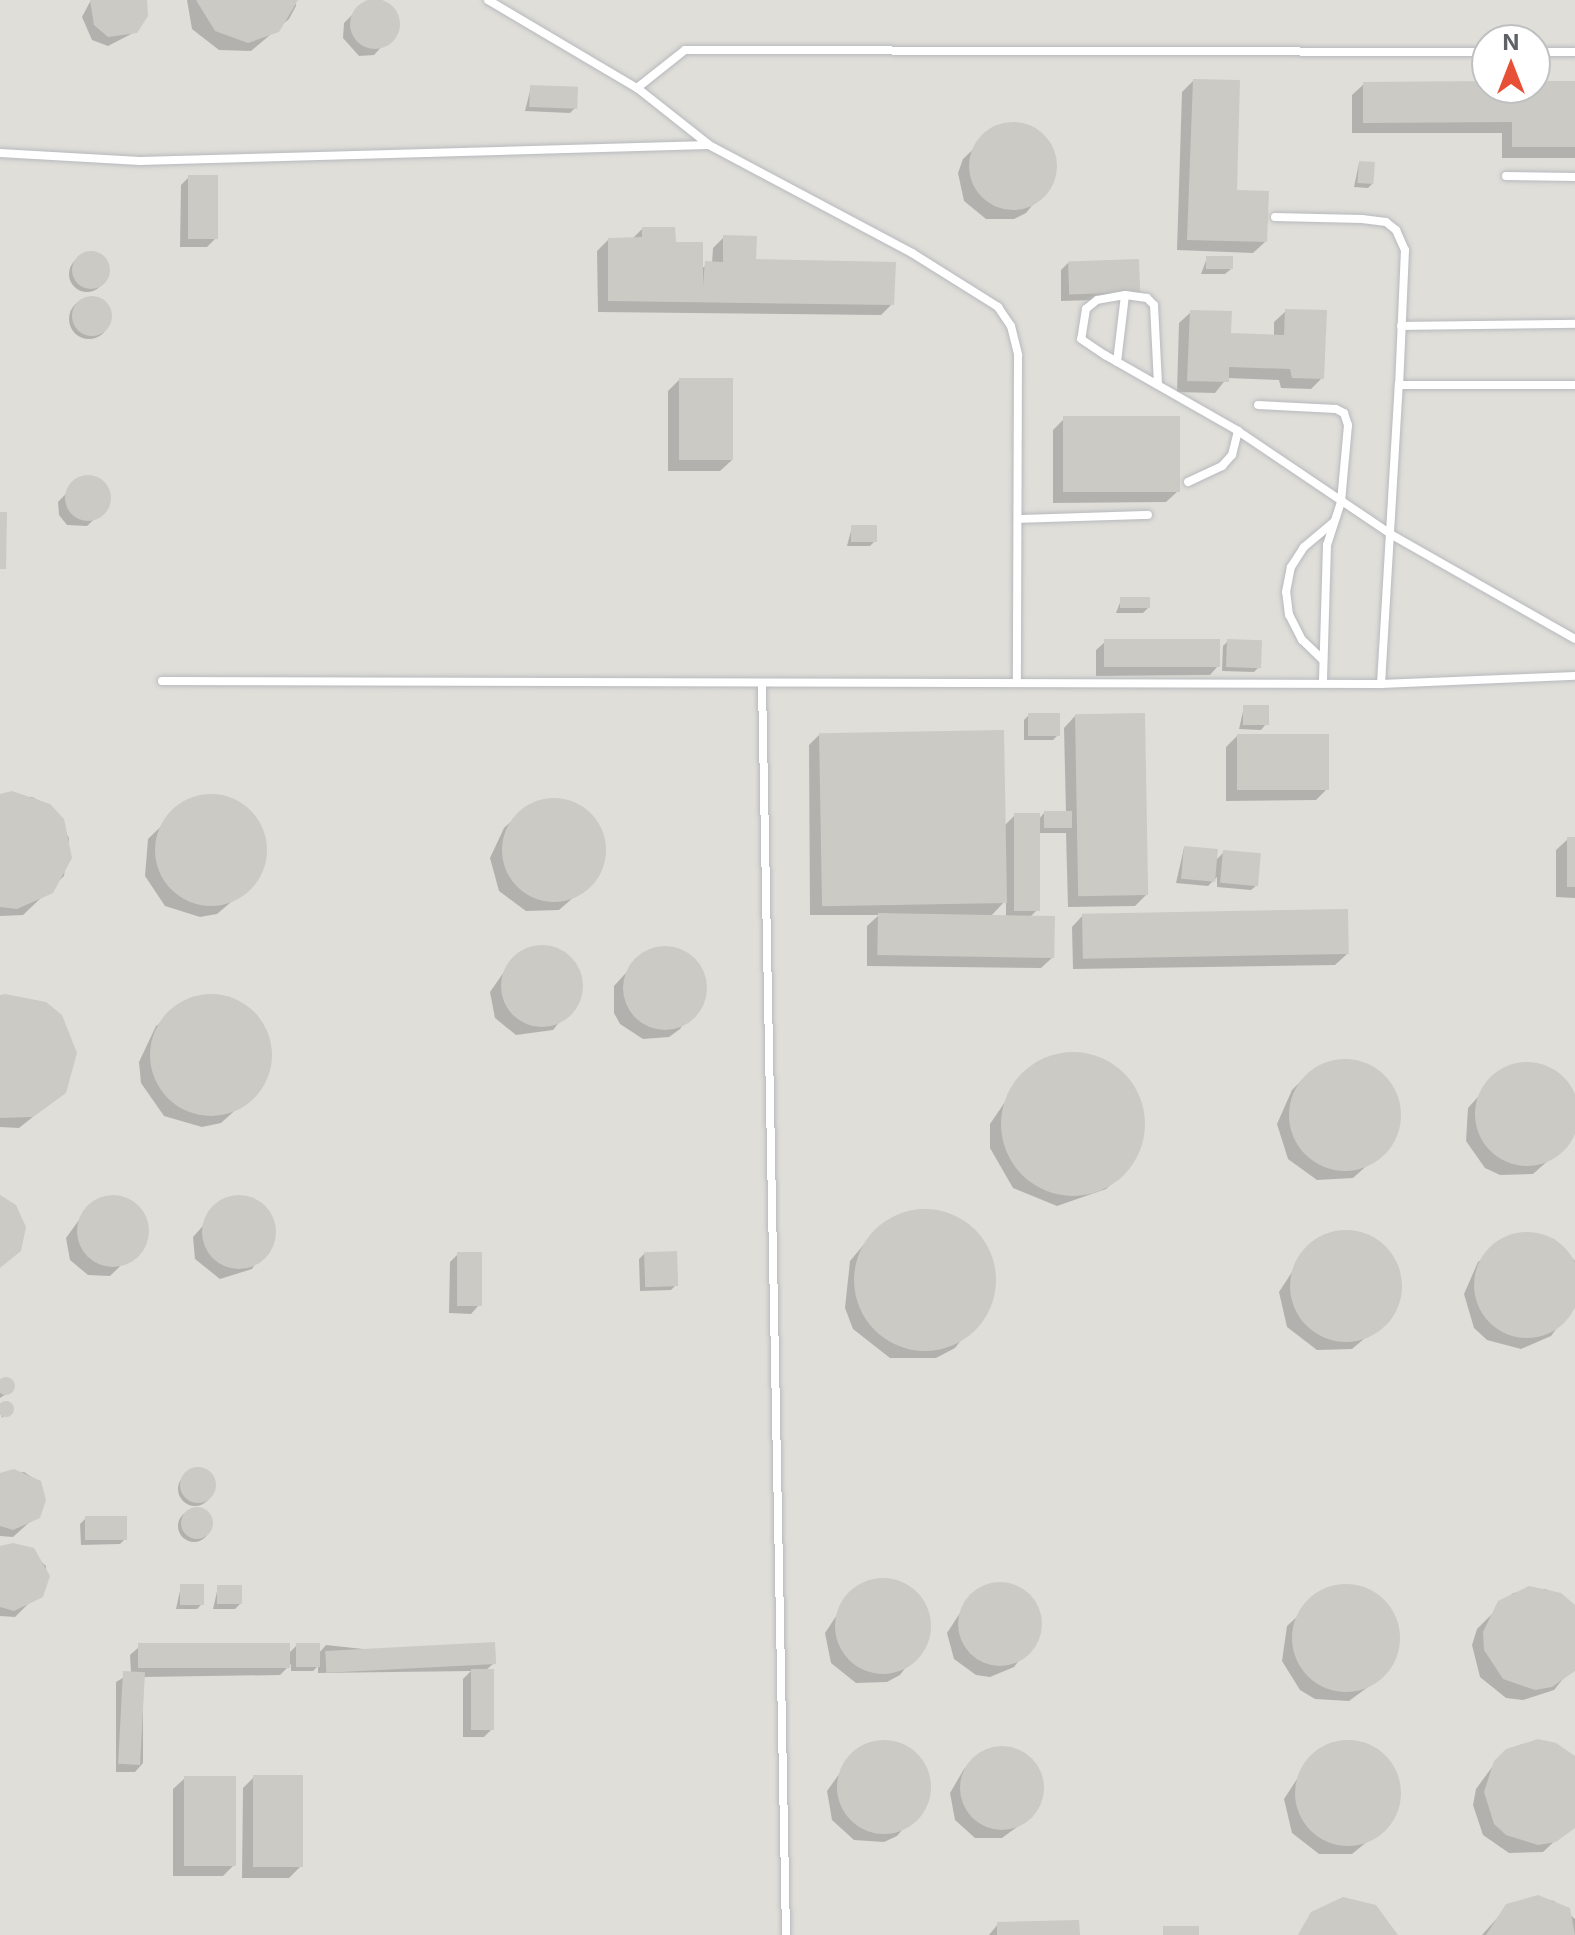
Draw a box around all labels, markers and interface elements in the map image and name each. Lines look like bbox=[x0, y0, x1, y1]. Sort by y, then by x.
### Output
north arrow bbox=[1471, 24, 1551, 104]
text: N bbox=[1503, 29, 1519, 55]

